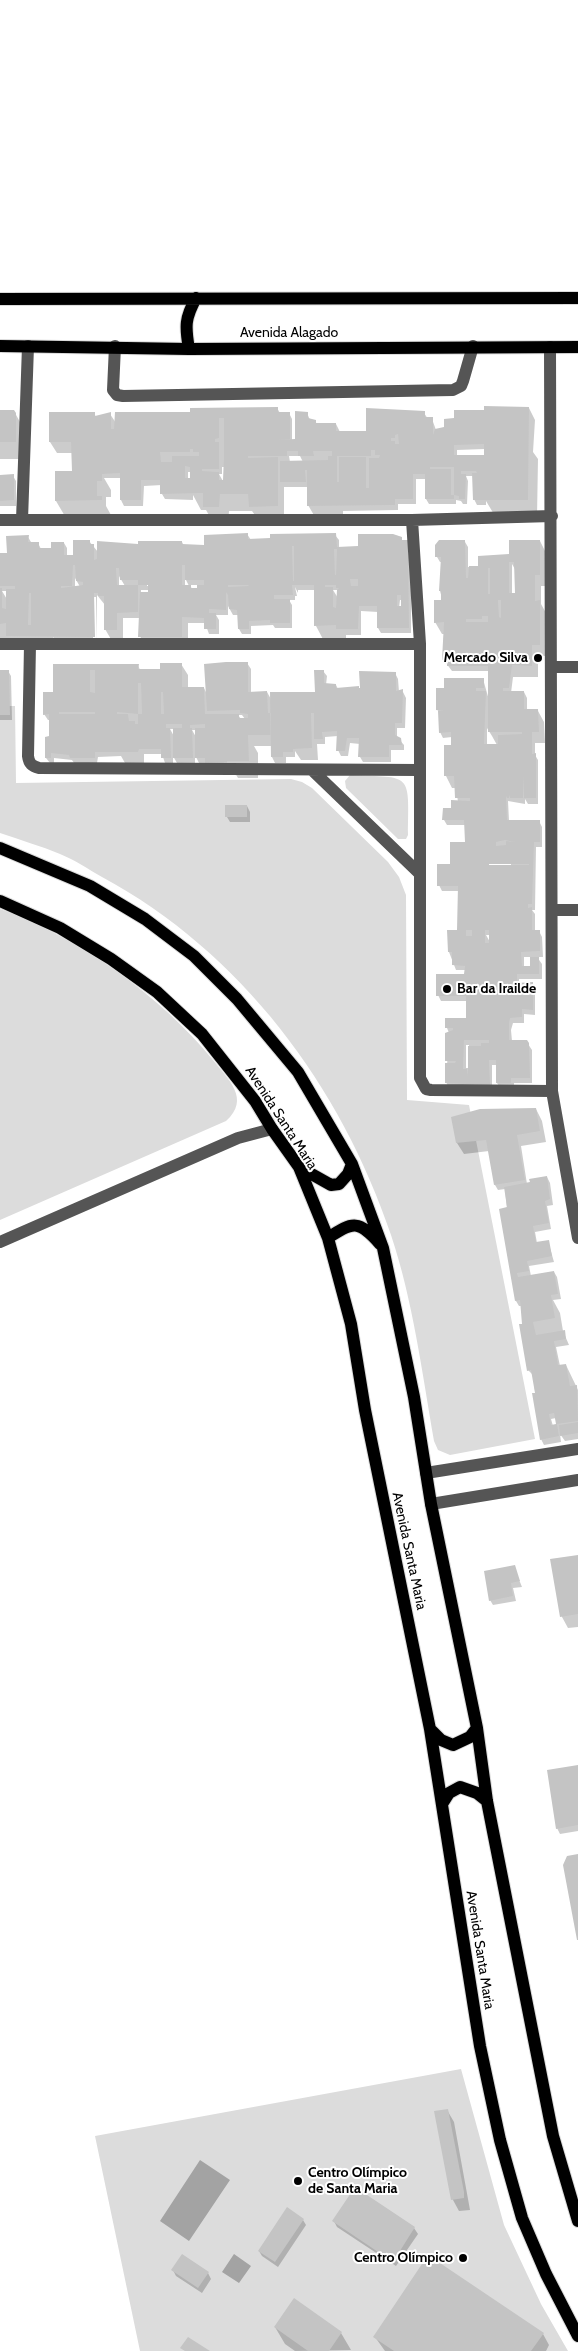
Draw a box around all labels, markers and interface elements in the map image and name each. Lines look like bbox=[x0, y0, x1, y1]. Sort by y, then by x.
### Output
street label: Avenida Alagado bbox=[240, 325, 338, 341]
place label: Mercado Silva bbox=[443, 650, 528, 666]
marker: Mercado Silva bbox=[532, 652, 544, 664]
place label: Bar da Irailde bbox=[457, 981, 536, 997]
marker: Bar da Irailde bbox=[441, 983, 453, 995]
street label: Avenida Santa Maria bbox=[241, 1063, 321, 1173]
street label: Avenida Santa Maria bbox=[388, 1491, 430, 1611]
street label: Avenida Santa Maria bbox=[462, 1890, 498, 2010]
place label: Centro Olímpico de Santa Maria bbox=[308, 2165, 407, 2198]
marker: Centro Olímpico de Santa Maria bbox=[292, 2175, 304, 2187]
place label: Centro Olímpico bbox=[354, 2250, 453, 2266]
marker: Centro Olímpico bbox=[457, 2252, 469, 2264]

